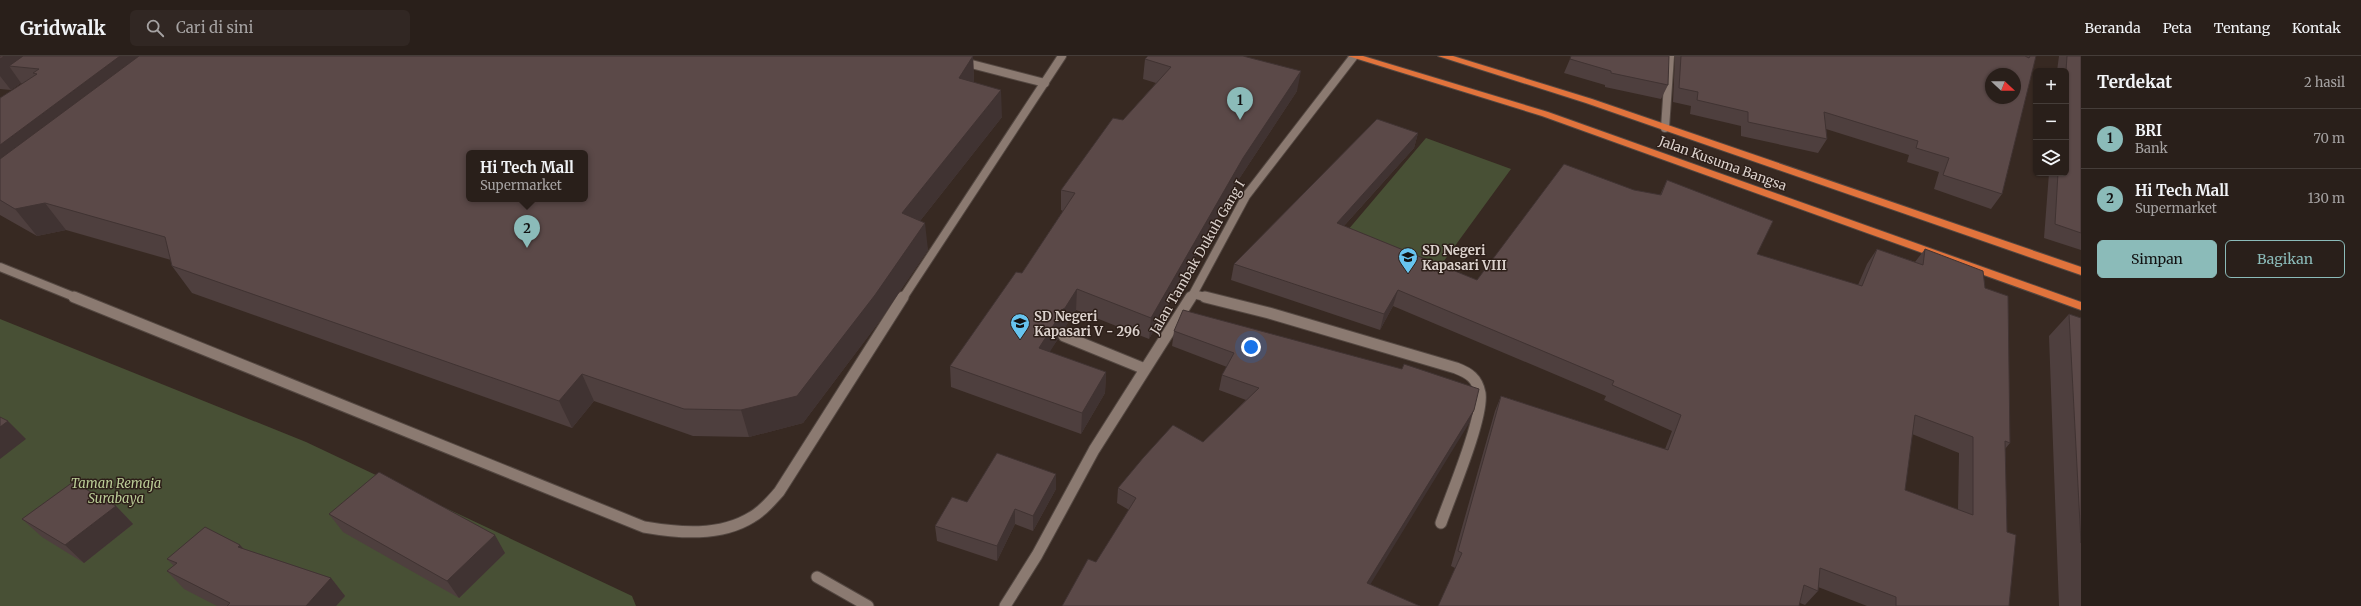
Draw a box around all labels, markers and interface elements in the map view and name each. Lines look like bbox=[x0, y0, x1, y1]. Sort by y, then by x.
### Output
search box bbox=[130, 10, 410, 46]
text: Gridwalk bbox=[20, 16, 106, 40]
icon: search bbox=[144, 17, 166, 39]
text: Cari di sini bbox=[176, 18, 253, 37]
text: Beranda bbox=[2085, 19, 2141, 37]
text: Peta bbox=[2163, 19, 2192, 37]
text: Tentang bbox=[2214, 19, 2270, 37]
text: Kontak bbox=[2292, 19, 2341, 37]
north arrow bbox=[1985, 68, 2021, 104]
map controls bbox=[2033, 68, 2069, 176]
button: + bbox=[2033, 68, 2069, 104]
text: Terdekat bbox=[2097, 71, 2172, 93]
text: 2 hasil bbox=[2304, 74, 2345, 91]
pin: 1 bbox=[1227, 87, 1253, 120]
button: − bbox=[2033, 104, 2069, 140]
text: BRI bbox=[2135, 121, 2162, 140]
text: 1 bbox=[2107, 130, 2113, 147]
text: 70 m bbox=[2314, 130, 2345, 147]
street label: Jalan Kusuma Bangsa bbox=[1656, 132, 1789, 194]
button: layers bbox=[2033, 140, 2069, 176]
text: Bank bbox=[2135, 140, 2168, 157]
popup bbox=[466, 150, 588, 202]
text: Hi Tech Mall bbox=[480, 158, 574, 177]
text: Supermarket bbox=[480, 177, 562, 194]
street label: Jalan Tambak Dukuh Gang I bbox=[1146, 177, 1249, 338]
text: Hi Tech Mall bbox=[2135, 181, 2229, 200]
text: 2 bbox=[2106, 190, 2114, 207]
text: 130 m bbox=[2308, 190, 2345, 207]
text: Supermarket bbox=[2135, 200, 2217, 217]
pin: 2 bbox=[514, 215, 540, 248]
button: Simpan bbox=[2097, 240, 2217, 278]
button: Bagikan bbox=[2225, 240, 2345, 278]
place label: SD Negeri Kapasari VIII bbox=[1422, 242, 1507, 274]
school or university icon: SD Negeri Kapasari VIII bbox=[1397, 246, 1419, 274]
place label: SD Negeri Kapasari V - 296 bbox=[1034, 308, 1140, 340]
school or university icon: SD Negeri Kapasari V - 296 bbox=[1009, 312, 1031, 340]
your location bbox=[1241, 337, 1261, 357]
park label: Taman Remaja Surabaya bbox=[71, 475, 161, 507]

